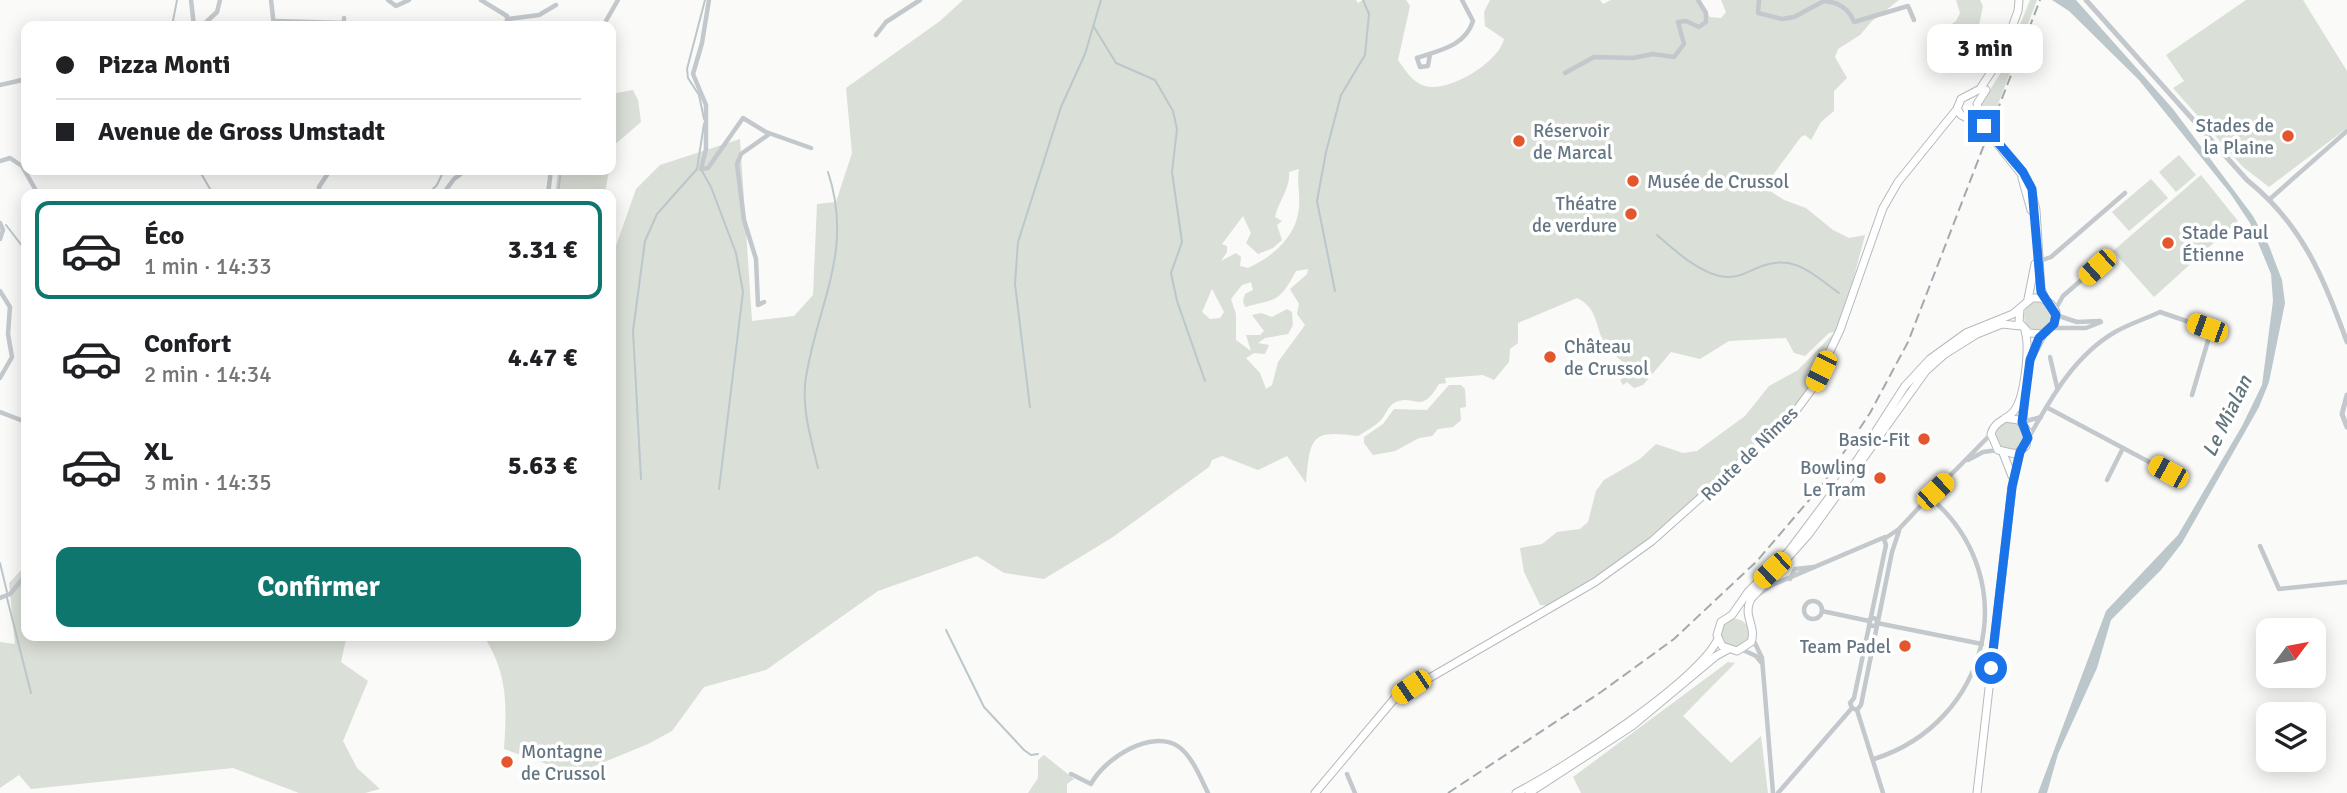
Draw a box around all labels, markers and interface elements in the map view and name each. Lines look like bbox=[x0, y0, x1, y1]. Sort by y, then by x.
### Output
callout: 3 min bbox=[1926, 24, 2042, 74]
text: 3 min bbox=[1957, 34, 2013, 63]
text: Pizza Monti bbox=[98, 49, 230, 81]
route end bbox=[1968, 110, 2000, 142]
place label: Stades de la Plaine bbox=[2196, 114, 2274, 160]
text: Avenue de Gross Umstadt bbox=[98, 116, 385, 148]
place label: Réservoir de Marcal bbox=[1533, 119, 1613, 165]
marker: Stades de la Plaine bbox=[2280, 128, 2296, 144]
marker: Réservoir de Marcal bbox=[1511, 133, 1527, 149]
place label: Musée de Crussol bbox=[1647, 170, 1789, 194]
marker: Musée de Crussol bbox=[1625, 173, 1641, 189]
place label: Théatre de verdure bbox=[1532, 192, 1617, 238]
marker: Théatre de verdure bbox=[1623, 206, 1639, 222]
icon: car bbox=[60, 219, 123, 282]
text: Éco bbox=[144, 220, 184, 252]
place label: Stade Paul Étienne bbox=[2182, 221, 2269, 267]
text: 3.31 € bbox=[508, 234, 577, 266]
marker: Stade Paul Étienne bbox=[2160, 235, 2176, 251]
car bbox=[2075, 245, 2120, 289]
text: 1 min · 14:33 bbox=[144, 252, 272, 281]
car bbox=[2184, 311, 2231, 345]
icon: car bbox=[60, 327, 123, 390]
text: Confort bbox=[144, 328, 231, 360]
place label: Château de Crussol bbox=[1564, 335, 1649, 381]
text: 4.47 € bbox=[508, 342, 577, 374]
car bbox=[1803, 348, 1840, 394]
marker: Château de Crussol bbox=[1542, 349, 1558, 365]
text: 2 min · 14:34 bbox=[144, 360, 272, 389]
water label: Le Mialan bbox=[2196, 371, 2258, 461]
street label: Route de Nîmes bbox=[1696, 401, 1803, 506]
place label: Basic-Fit bbox=[1838, 428, 1910, 452]
marker: Basic-Fit bbox=[1916, 431, 1932, 447]
icon: car bbox=[60, 435, 123, 498]
text: XL bbox=[144, 436, 174, 468]
text: 5.63 € bbox=[508, 450, 577, 482]
car bbox=[2145, 453, 2192, 491]
place label: Bowling Le Tram bbox=[1800, 456, 1866, 502]
text: 3 min · 14:35 bbox=[144, 468, 272, 497]
car bbox=[1913, 469, 1958, 513]
marker: Bowling Le Tram bbox=[1872, 470, 1888, 486]
button: Confirmer bbox=[56, 547, 581, 627]
car bbox=[1750, 548, 1795, 592]
north arrow bbox=[2256, 618, 2326, 688]
map controls bbox=[2256, 618, 2326, 772]
place label: Team Padel bbox=[1800, 635, 1891, 659]
marker: Team Padel bbox=[1897, 638, 1913, 654]
route start bbox=[1975, 652, 2007, 684]
car bbox=[1388, 667, 1435, 707]
button: layers bbox=[2256, 702, 2326, 772]
place label: Montagne de Crussol bbox=[521, 740, 606, 786]
marker: Montagne de Crussol bbox=[499, 754, 515, 770]

